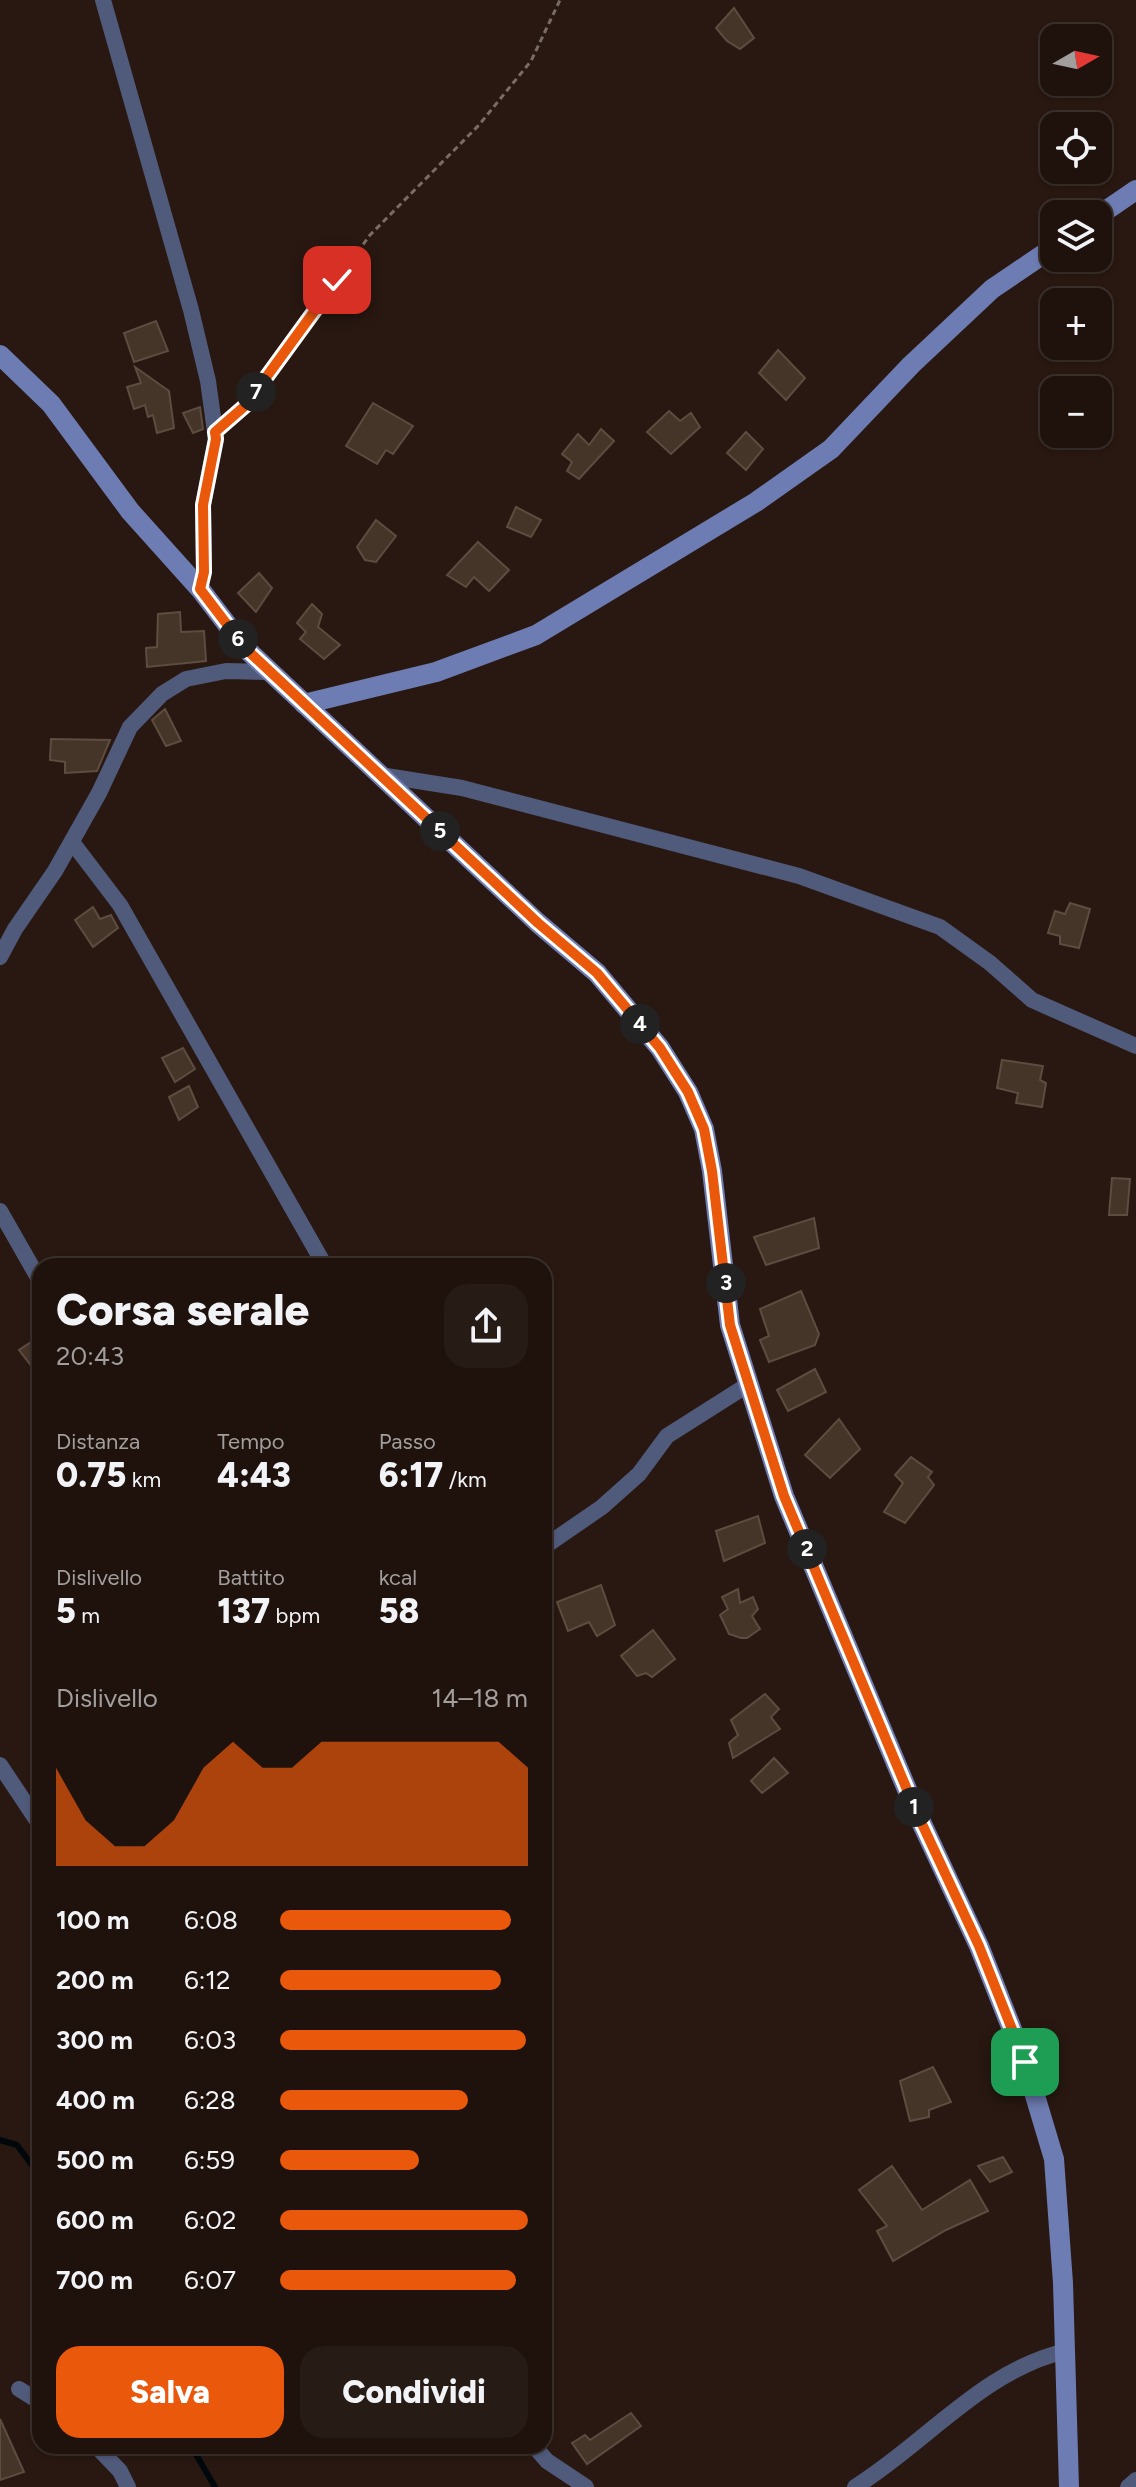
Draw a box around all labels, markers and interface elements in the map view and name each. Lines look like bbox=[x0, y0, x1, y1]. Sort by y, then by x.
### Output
north arrow bbox=[1040, 24, 1112, 96]
map controls bbox=[1040, 24, 1112, 448]
button: locate bbox=[1040, 112, 1112, 184]
button: layers bbox=[1040, 200, 1112, 272]
pin bbox=[303, 246, 371, 314]
icon: check bbox=[315, 258, 359, 302]
button: + bbox=[1040, 288, 1112, 360]
pin: 7 bbox=[236, 372, 276, 412]
button: − bbox=[1040, 376, 1112, 448]
text: 7 bbox=[250, 378, 262, 405]
pin: 6 bbox=[218, 619, 258, 659]
text: 6 bbox=[232, 625, 244, 652]
pin: 5 bbox=[420, 811, 460, 851]
text: 5 bbox=[434, 817, 446, 844]
pin: 4 bbox=[620, 1004, 660, 1044]
text: 4 bbox=[633, 1010, 647, 1037]
pin: 3 bbox=[706, 1263, 746, 1303]
text: 3 bbox=[720, 1269, 732, 1296]
text: Corsa serale bbox=[56, 1283, 309, 1336]
button: share bbox=[444, 1284, 528, 1368]
text: 20:43 bbox=[56, 1340, 124, 1372]
text: Distanza bbox=[56, 1428, 140, 1455]
text: Tempo bbox=[217, 1428, 285, 1455]
text: Passo bbox=[379, 1428, 436, 1455]
text: 0.75 bbox=[56, 1455, 126, 1496]
text: 4:43 bbox=[217, 1455, 291, 1496]
text: 6:17 bbox=[379, 1455, 443, 1496]
text: km bbox=[126, 1466, 161, 1493]
text: /km bbox=[443, 1466, 487, 1493]
pin: 2 bbox=[787, 1529, 827, 1569]
text: 2 bbox=[801, 1535, 813, 1562]
text: Dislivello bbox=[56, 1564, 142, 1591]
text: Battito bbox=[217, 1564, 285, 1591]
text: kcal bbox=[379, 1564, 417, 1591]
text: 5 bbox=[56, 1591, 76, 1632]
text: 137 bbox=[217, 1591, 270, 1632]
text: 58 bbox=[379, 1591, 419, 1632]
text: m bbox=[76, 1602, 100, 1629]
text: bpm bbox=[270, 1602, 320, 1629]
text: Dislivello bbox=[56, 1682, 158, 1714]
text: 14–18 m bbox=[432, 1682, 528, 1714]
pin: 1 bbox=[894, 1787, 934, 1827]
text: 1 bbox=[909, 1793, 919, 1820]
text: 100 m bbox=[56, 1904, 130, 1936]
text: 6:08 bbox=[184, 1904, 238, 1936]
text: 200 m bbox=[56, 1964, 134, 1996]
text: 6:12 bbox=[184, 1964, 231, 1996]
text: 300 m bbox=[56, 2024, 133, 2056]
text: 6:03 bbox=[184, 2024, 236, 2056]
pin bbox=[991, 2028, 1059, 2096]
icon: arrive bbox=[1003, 2040, 1047, 2084]
text: 400 m bbox=[56, 2084, 135, 2116]
text: 6:28 bbox=[184, 2084, 236, 2116]
text: 500 m bbox=[56, 2144, 134, 2176]
text: 6:59 bbox=[184, 2144, 235, 2176]
text: 600 m bbox=[56, 2204, 134, 2236]
text: 6:02 bbox=[184, 2204, 237, 2236]
text: 700 m bbox=[56, 2264, 133, 2296]
text: 6:07 bbox=[184, 2264, 236, 2296]
button: Salva bbox=[56, 2346, 284, 2438]
button: Condividi bbox=[300, 2346, 528, 2438]

